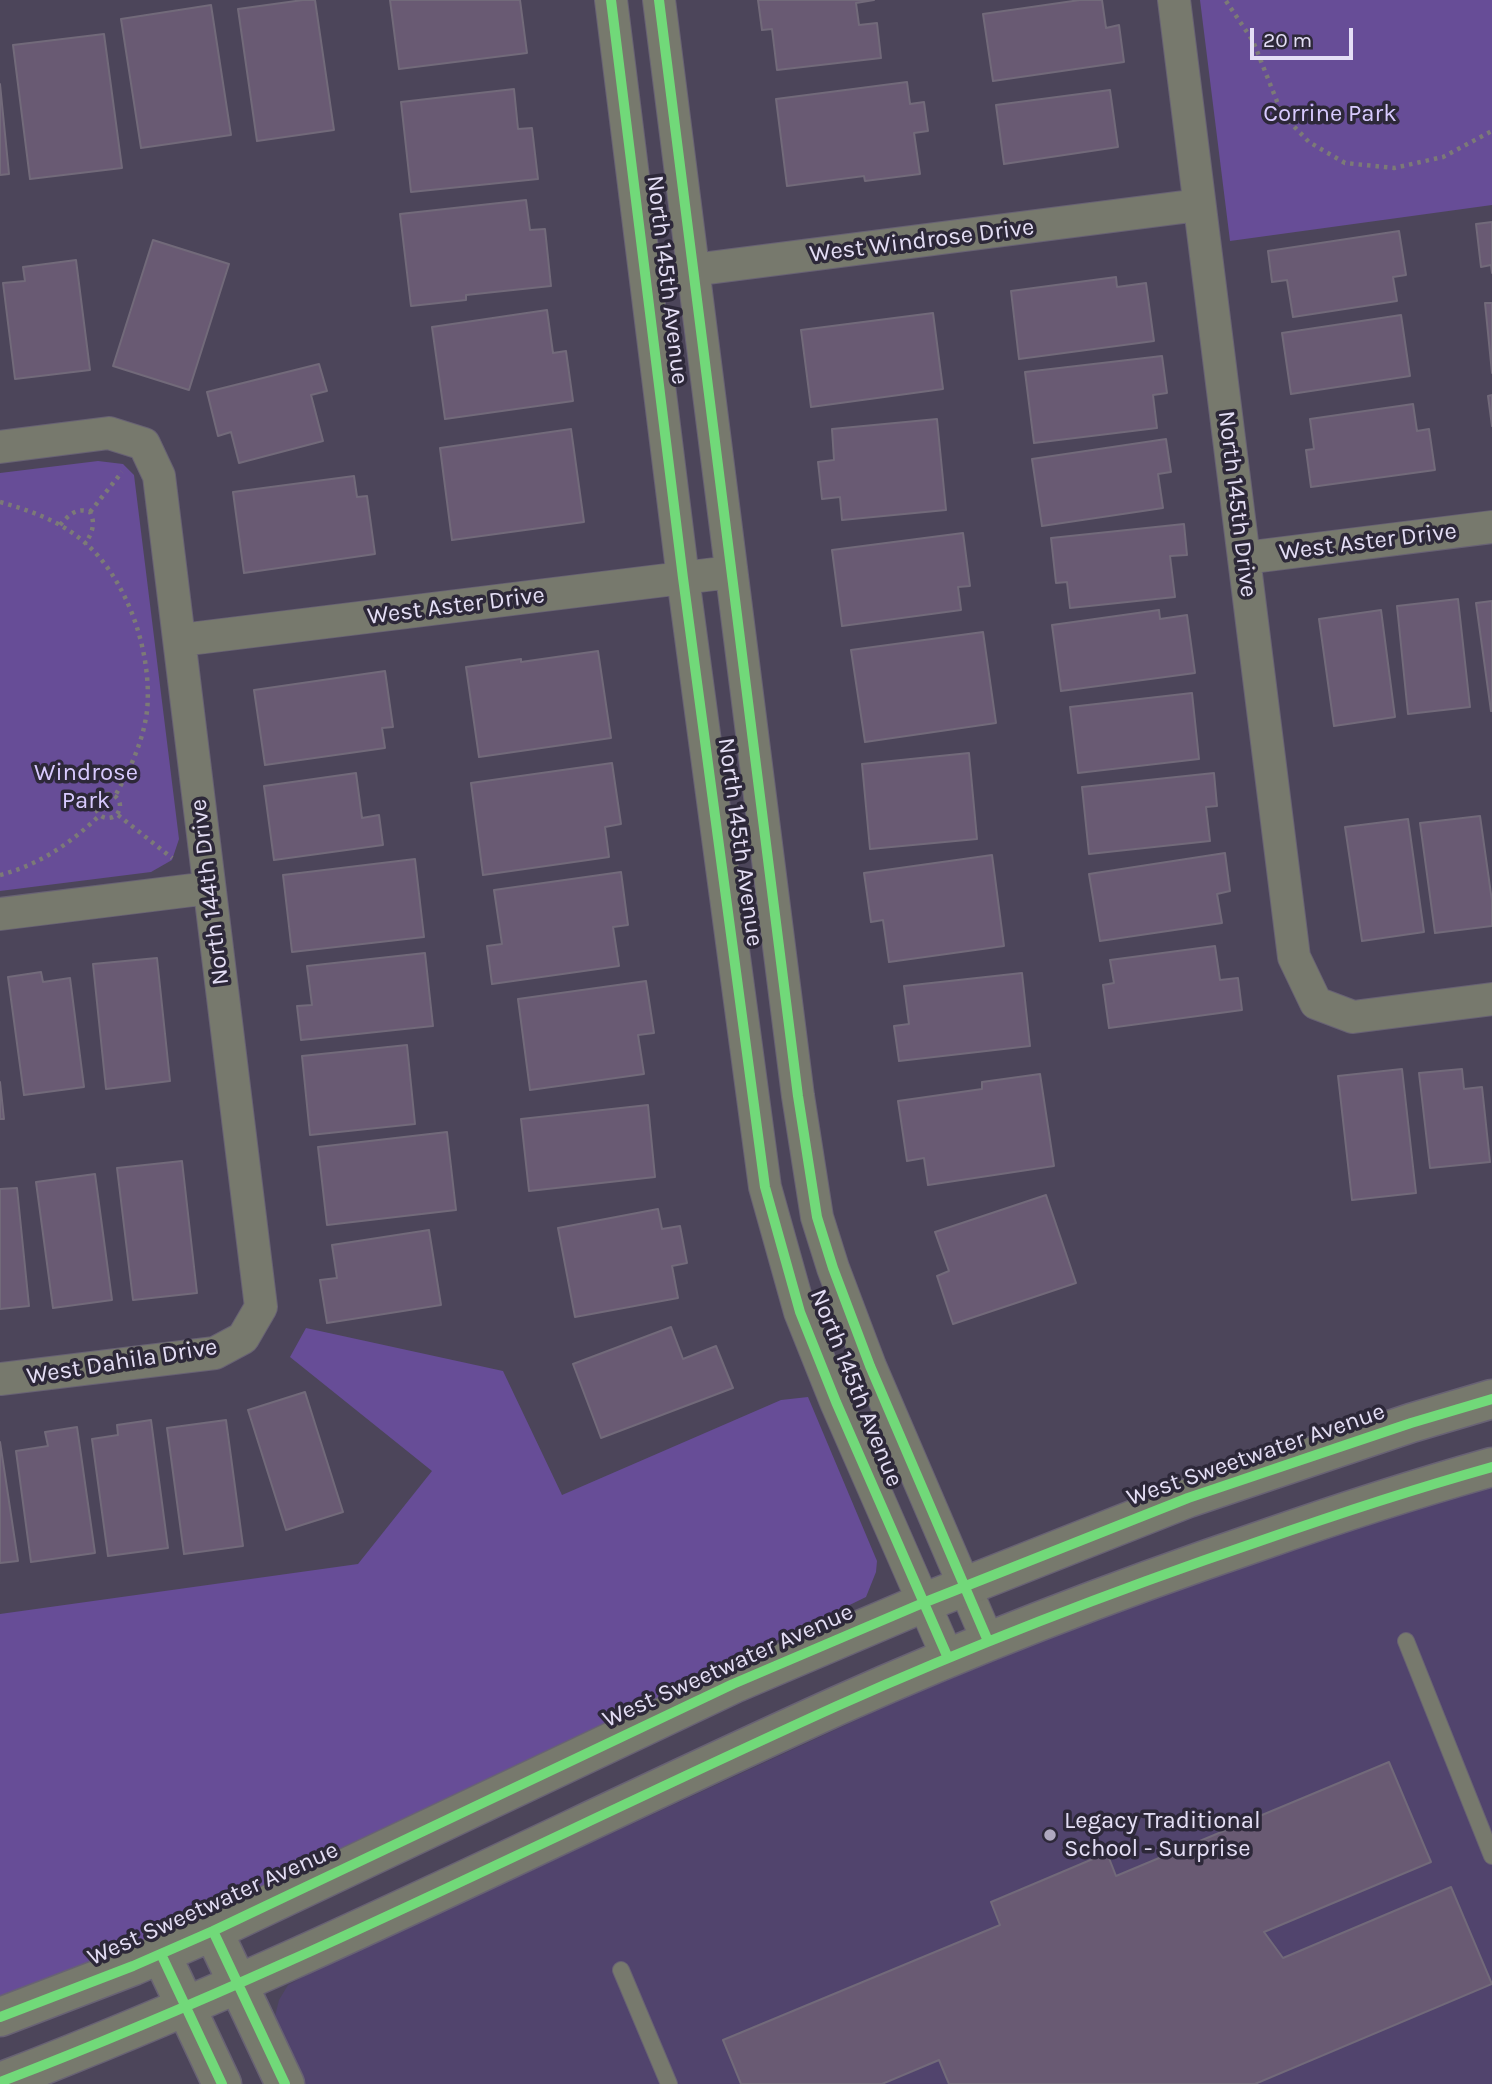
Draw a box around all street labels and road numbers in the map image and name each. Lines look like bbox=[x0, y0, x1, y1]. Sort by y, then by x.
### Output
street label: North 145th Avenue bbox=[640, 174, 694, 386]
street label: West Windrose Drive bbox=[808, 213, 1036, 269]
street label: North 145th Drive bbox=[1211, 409, 1263, 599]
street label: West Aster Drive bbox=[1278, 517, 1458, 567]
street label: West Aster Drive bbox=[366, 581, 546, 631]
street label: North 145th Avenue bbox=[711, 736, 769, 948]
street label: North 144th Drive bbox=[184, 797, 236, 987]
street label: North 145th Avenue bbox=[803, 1285, 909, 1491]
street label: West Dahila Drive bbox=[25, 1333, 219, 1391]
street label: West Sweetwater Avenue bbox=[1123, 1397, 1389, 1513]
street label: West Sweetwater Avenue bbox=[598, 1598, 858, 1734]
street label: West Sweetwater Avenue bbox=[83, 1836, 343, 1972]

